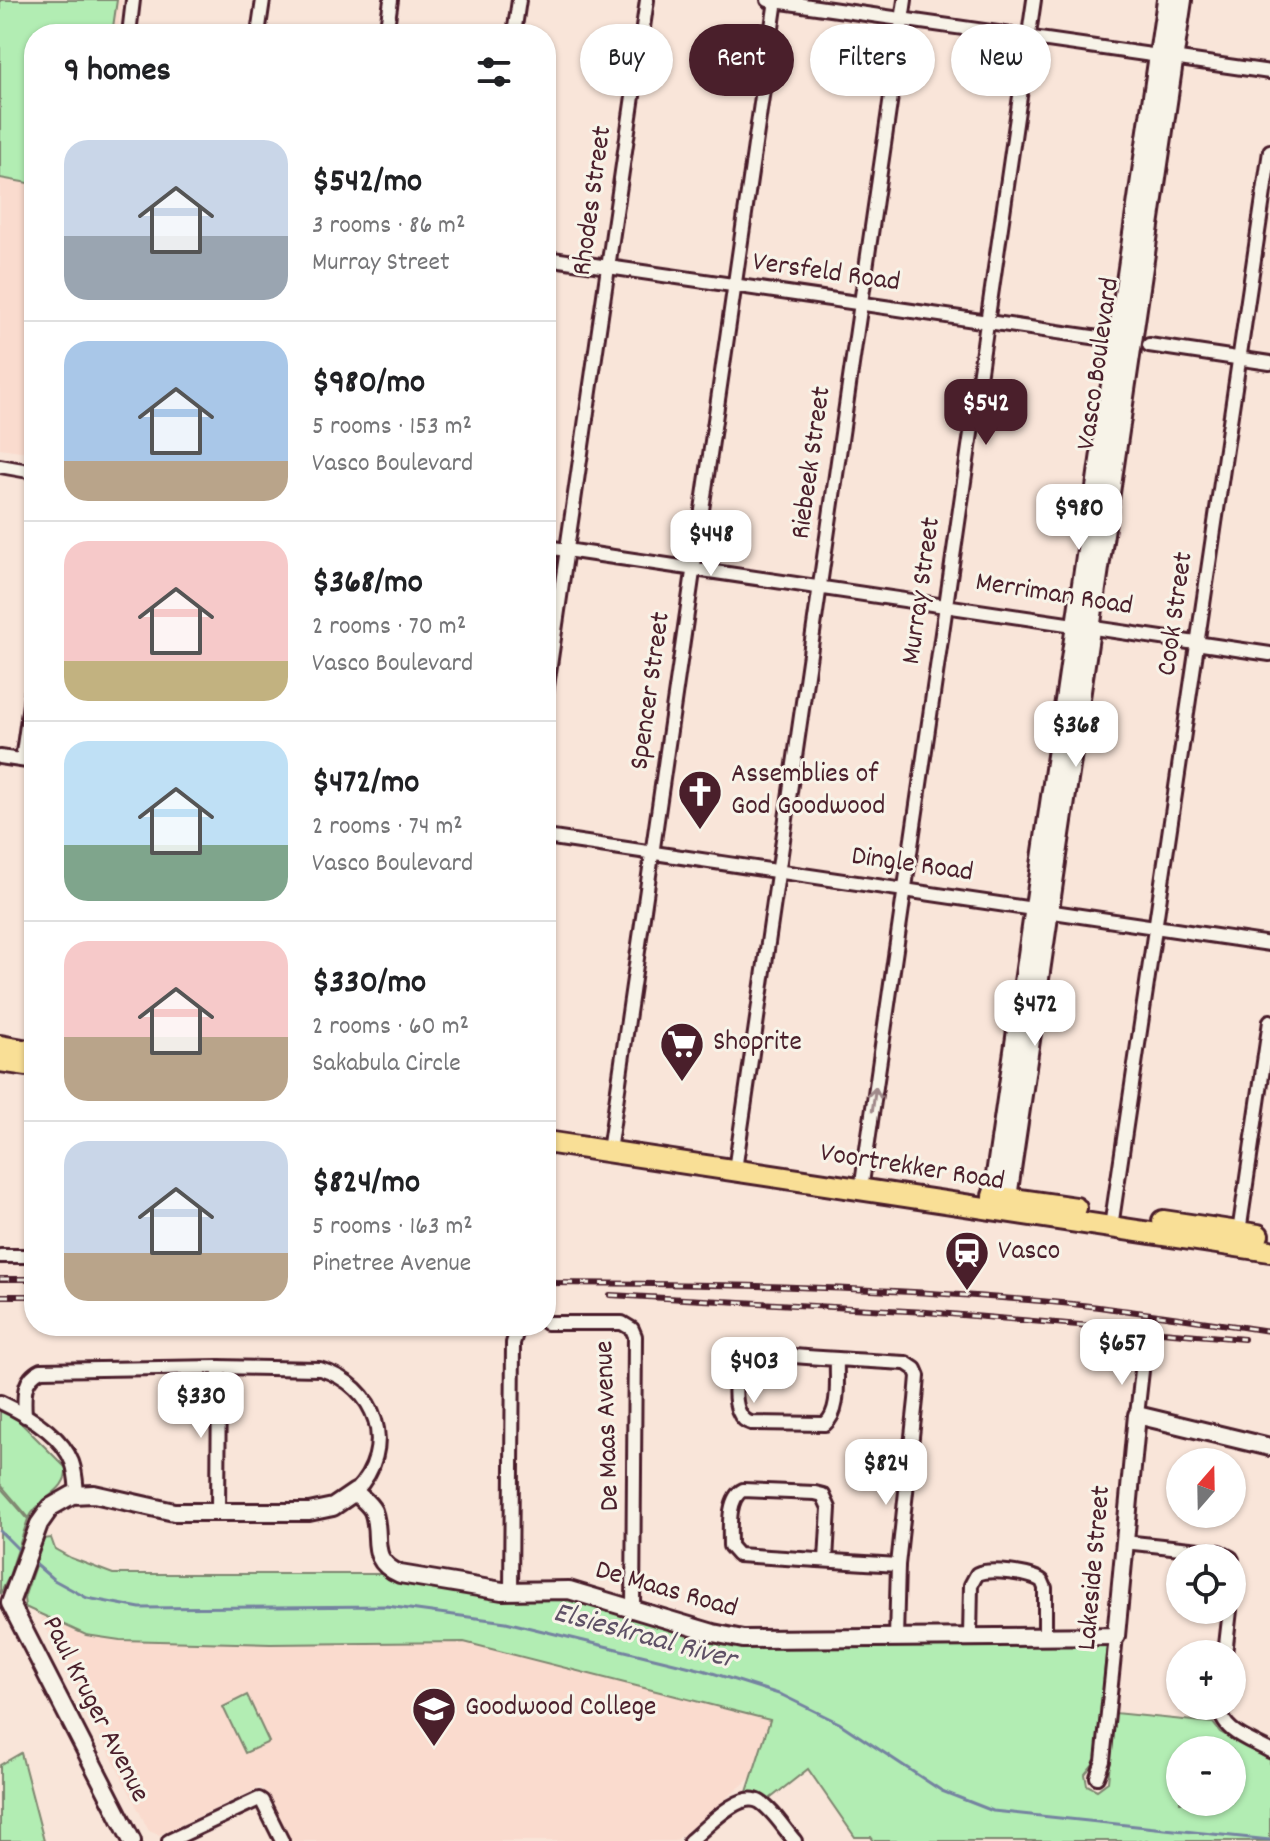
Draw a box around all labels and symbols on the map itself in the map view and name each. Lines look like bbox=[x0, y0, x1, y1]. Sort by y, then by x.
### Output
street label: Rhodes Street bbox=[564, 124, 624, 278]
street label: Versfeld Road bbox=[750, 244, 902, 304]
street label: Vasco Boulevard bbox=[1068, 275, 1132, 453]
pin: $542 bbox=[939, 379, 1033, 447]
street label: Riebeek Street bbox=[782, 384, 844, 542]
pin: $980 bbox=[1032, 484, 1126, 552]
pin: $448 bbox=[664, 510, 758, 578]
street label: Murray Street bbox=[893, 515, 953, 667]
street label: Cook Street bbox=[1149, 549, 1205, 679]
street label: Merriman Road bbox=[972, 564, 1136, 628]
street label: Spencer Street bbox=[621, 610, 683, 772]
pin: $368 bbox=[1029, 701, 1123, 769]
place label: Assemblies of God Goodwood bbox=[731, 756, 885, 828]
church icon: Assemblies of God Goodwood bbox=[676, 768, 724, 831]
street label: Dingle Road bbox=[849, 838, 975, 894]
pin: $472 bbox=[988, 980, 1082, 1048]
supermarket icon: Shoprite bbox=[658, 1020, 706, 1083]
place label: Shoprite bbox=[713, 1024, 802, 1064]
one-way arrow bbox=[867, 1087, 882, 1112]
street label: Voortrekker Road bbox=[817, 1135, 1007, 1203]
station icon: Vasco bbox=[943, 1229, 991, 1292]
place label: Vasco bbox=[998, 1233, 1060, 1273]
pin: $657 bbox=[1075, 1319, 1169, 1387]
pin: $403 bbox=[707, 1337, 801, 1405]
street label: De Maas Avenue bbox=[586, 1340, 632, 1512]
pin: $330 bbox=[154, 1372, 248, 1440]
pin: $824 bbox=[839, 1439, 933, 1507]
north arrow bbox=[1166, 1448, 1246, 1528]
street label: Lakeside Street bbox=[1069, 1484, 1123, 1652]
street label: De Maas Road bbox=[590, 1552, 742, 1630]
water label: Elsieskraal River bbox=[548, 1593, 743, 1684]
street label: Paul Kruger Avenue bbox=[30, 1610, 158, 1810]
school or university icon: Goodwood College bbox=[410, 1685, 458, 1748]
place label: Goodwood College bbox=[465, 1689, 656, 1729]

